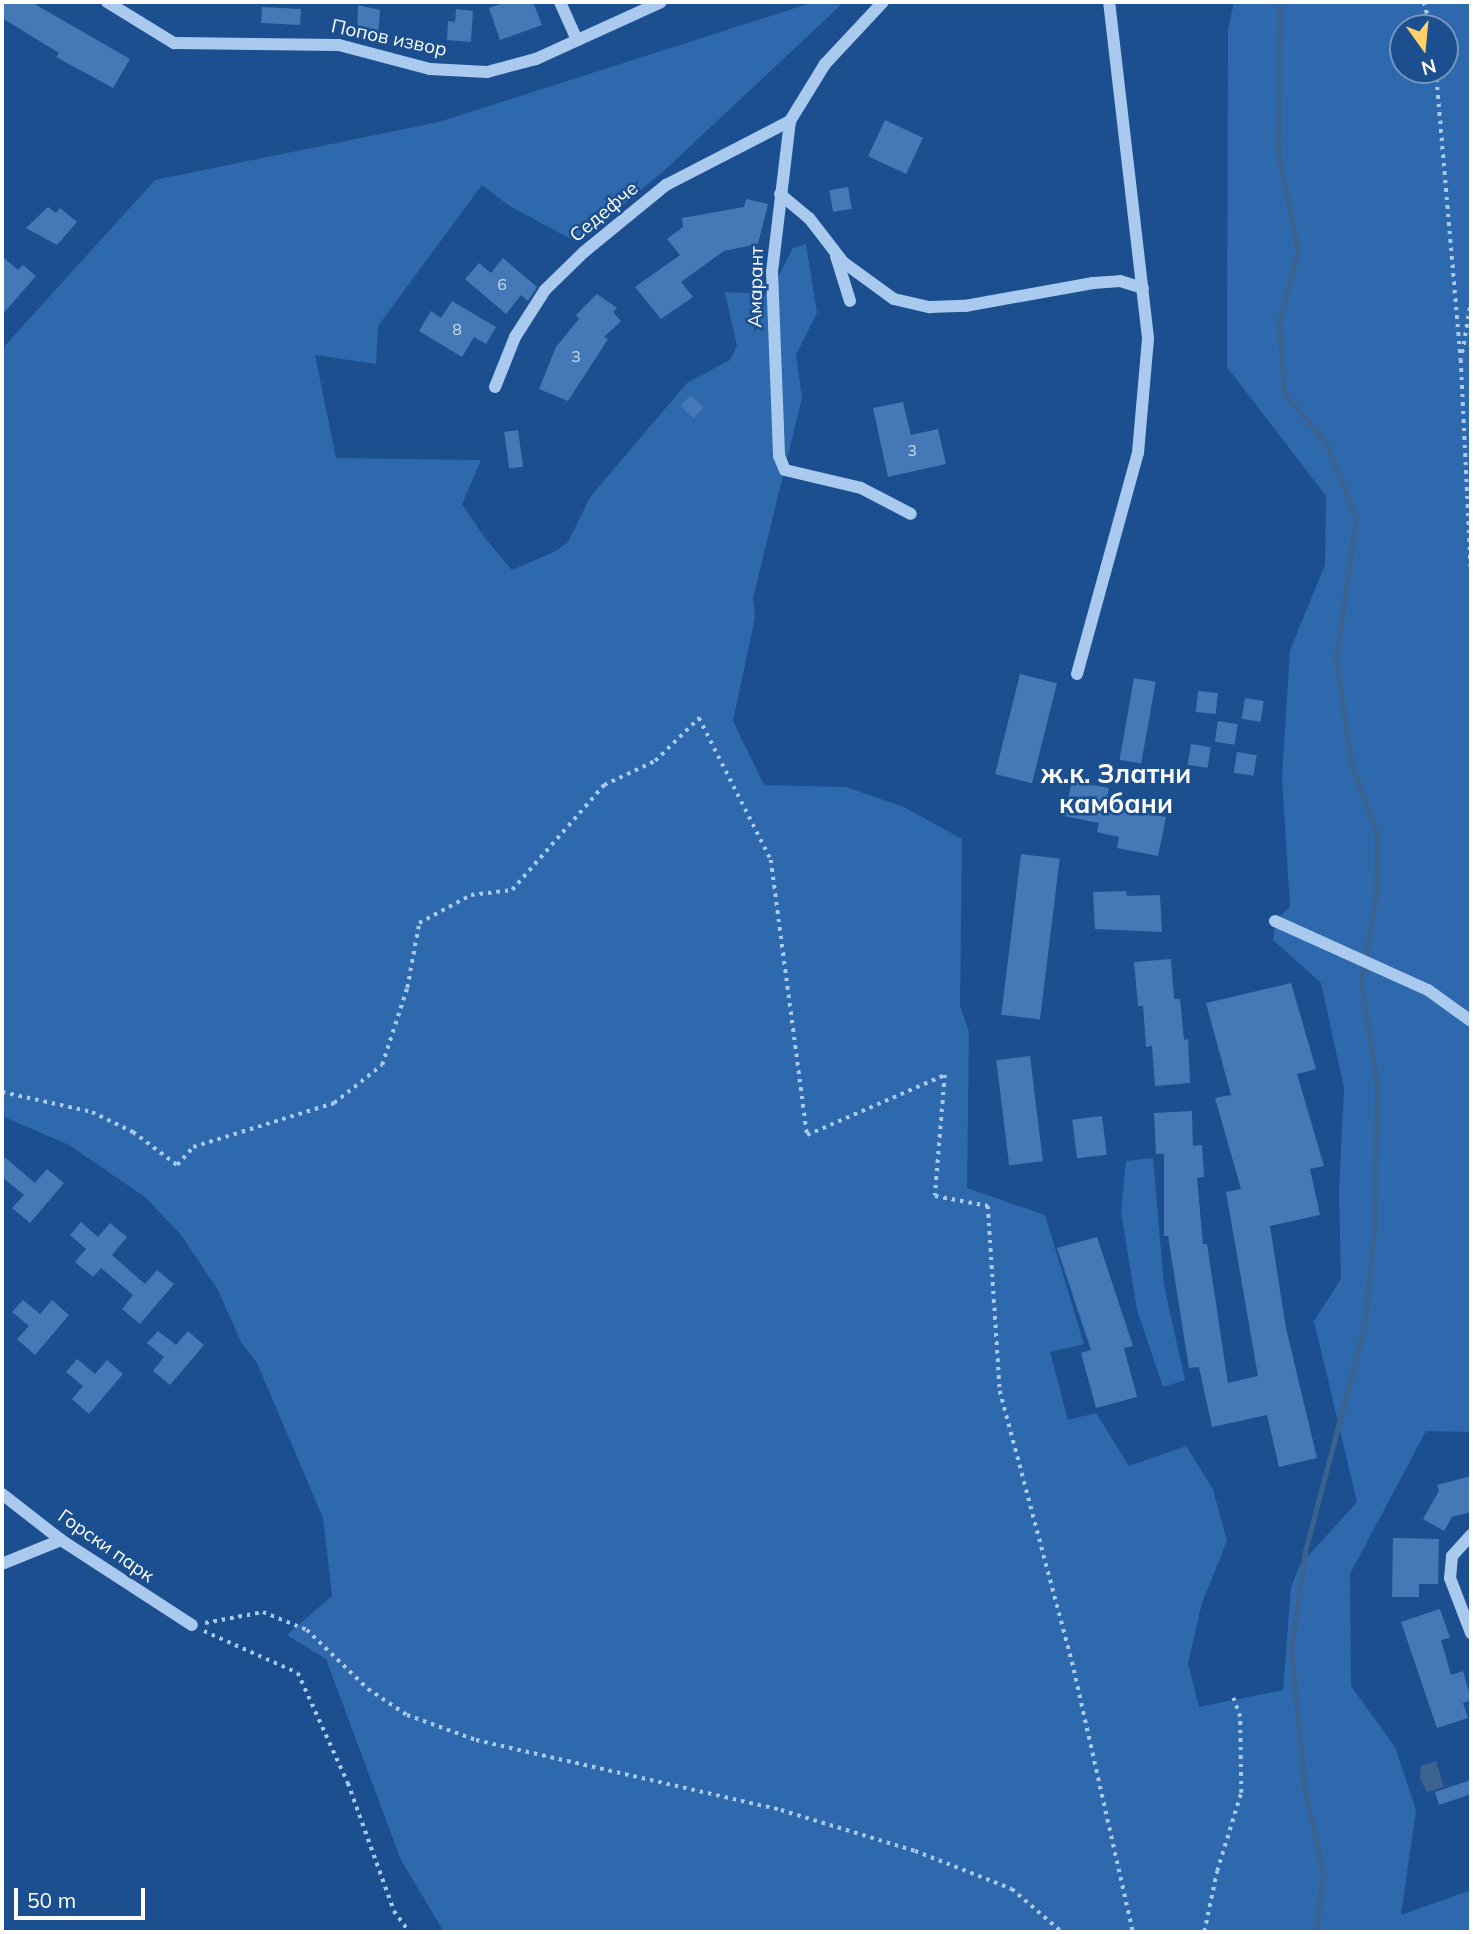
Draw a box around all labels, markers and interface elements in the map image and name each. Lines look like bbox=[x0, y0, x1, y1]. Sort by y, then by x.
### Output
north arrow bbox=[1389, 14, 1459, 84]
street label: Попов извор bbox=[329, 15, 449, 61]
text: N bbox=[1419, 54, 1439, 81]
street label: Седефче bbox=[565, 177, 643, 247]
street label: Амарант bbox=[744, 246, 768, 328]
house number: 6 bbox=[497, 274, 507, 294]
house number: 8 bbox=[452, 319, 462, 339]
house number: 3 bbox=[571, 346, 581, 366]
house number: 3 bbox=[907, 440, 917, 460]
district label: ж.к. Златни камбани bbox=[1041, 758, 1191, 820]
street label: Горски парк bbox=[54, 1505, 158, 1587]
scale bar bbox=[18, 1874, 149, 1918]
text: 50 m bbox=[27, 1887, 76, 1913]

